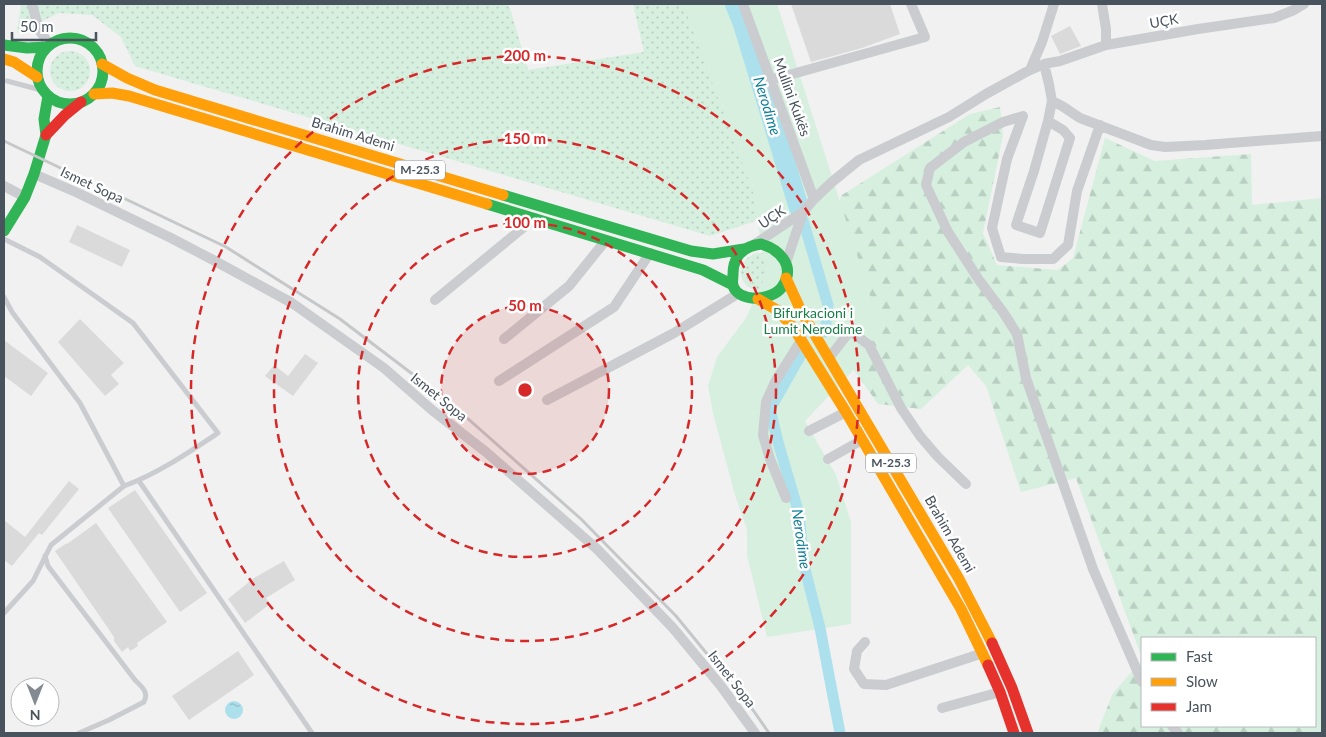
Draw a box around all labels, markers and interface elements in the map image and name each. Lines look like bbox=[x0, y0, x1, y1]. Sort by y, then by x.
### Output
scale bar bbox=[12, 10, 96, 42]
street label: UÇK bbox=[1148, 10, 1180, 31]
text: 50 m bbox=[20, 17, 54, 35]
text: 200 m bbox=[504, 46, 546, 64]
street label: Mullini Kukës bbox=[770, 55, 815, 138]
water label: Nerodime bbox=[750, 74, 785, 137]
street label: Brahim Ademi bbox=[310, 113, 397, 154]
text: 150 m bbox=[504, 129, 546, 147]
road number: M-25.3 bbox=[395, 160, 445, 180]
street label: Ismet Sopa bbox=[58, 163, 126, 207]
street label: UÇK bbox=[755, 201, 789, 232]
text: 100 m bbox=[504, 213, 546, 231]
text: 50 m bbox=[508, 296, 542, 314]
park label: Bifurkacioni i Lumit Nerodime bbox=[764, 304, 862, 337]
street label: Ismet Sopa bbox=[408, 369, 471, 424]
centre of rings bbox=[516, 381, 534, 399]
road number: M-25.3 bbox=[866, 453, 916, 472]
street label: Brahim Ademi bbox=[922, 492, 979, 575]
water label: Nerodime bbox=[789, 508, 815, 570]
legend bbox=[1141, 637, 1316, 727]
street label: Ismet Sopa bbox=[705, 647, 760, 711]
text: Fast bbox=[1186, 647, 1213, 665]
text: Slow bbox=[1186, 672, 1218, 690]
north arrow bbox=[10, 677, 60, 727]
text: Jam bbox=[1186, 697, 1212, 715]
text: N bbox=[30, 707, 40, 724]

